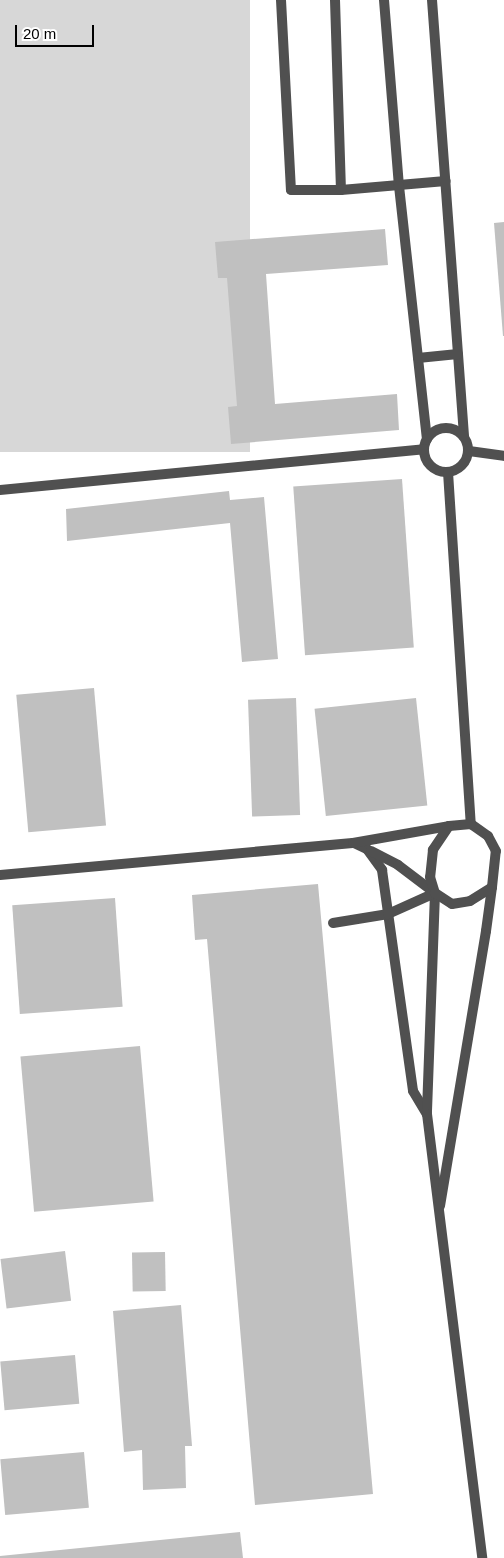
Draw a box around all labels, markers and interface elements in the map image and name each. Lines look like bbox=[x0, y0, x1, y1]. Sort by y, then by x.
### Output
scale bar bbox=[18, 15, 96, 47]
text: 20 m bbox=[23, 25, 56, 42]

